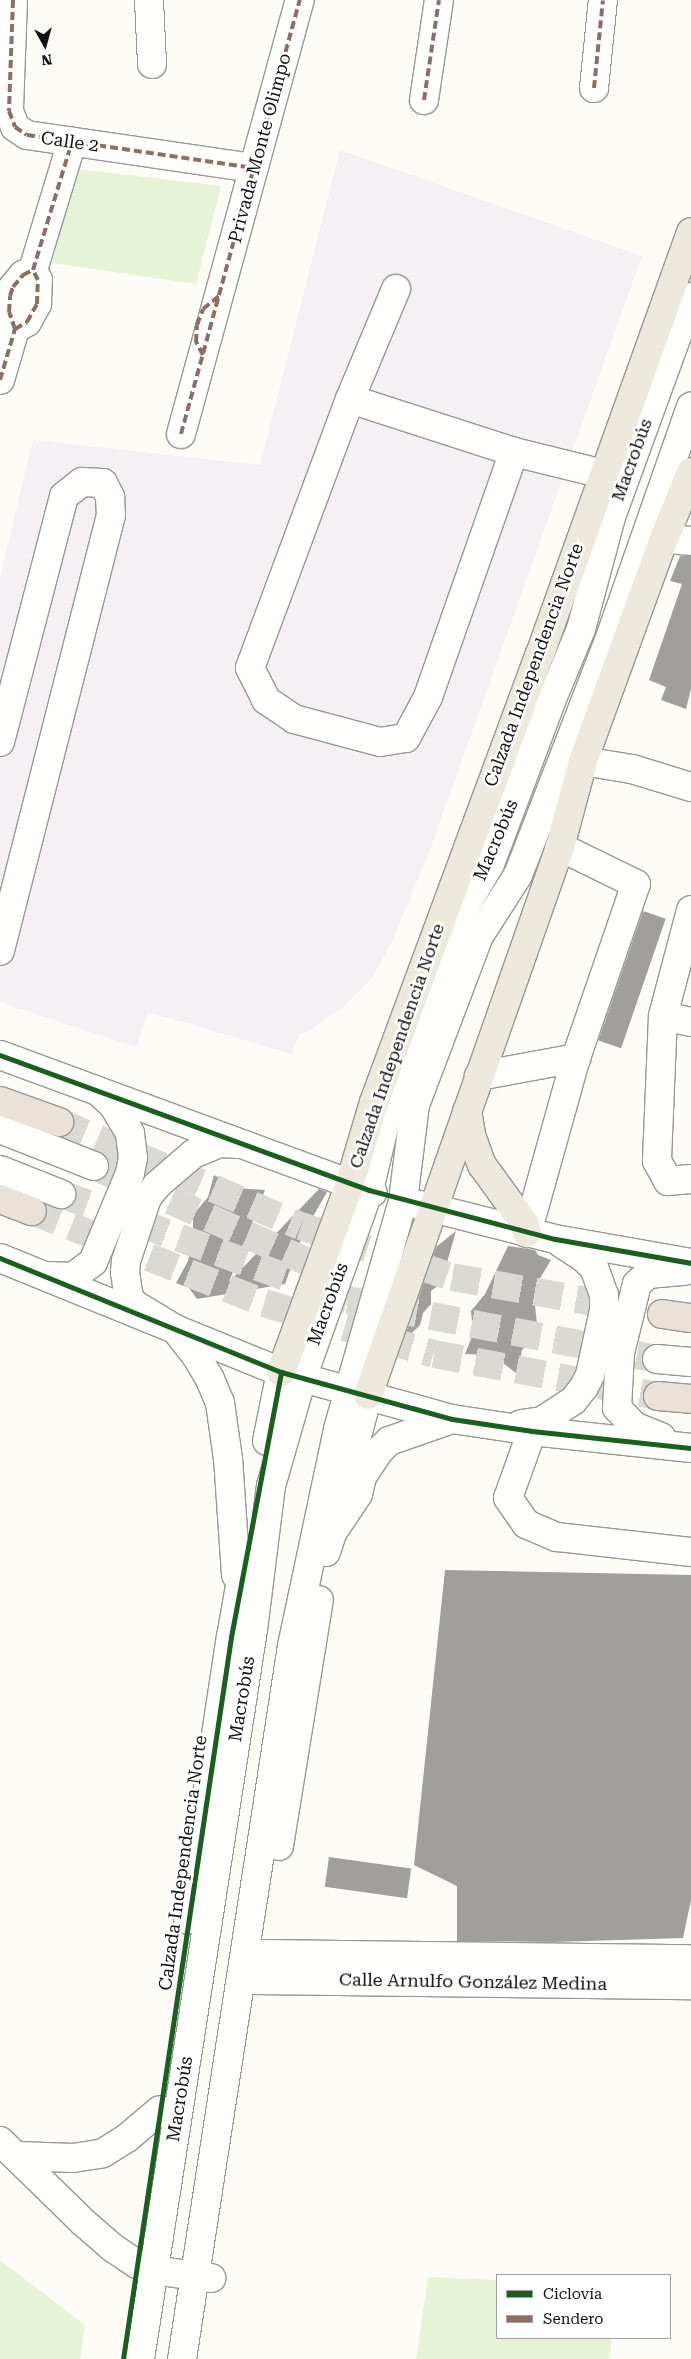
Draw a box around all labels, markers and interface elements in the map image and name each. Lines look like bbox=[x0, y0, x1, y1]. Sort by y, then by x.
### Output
north arrow bbox=[20, 20, 70, 70]
text: N bbox=[41, 51, 53, 68]
street label: Privada Monte Olimpo bbox=[224, 51, 296, 245]
street label: Calle 2 bbox=[40, 127, 100, 157]
street label: Macrobús bbox=[607, 416, 657, 504]
street label: Calzada Independencia Norte bbox=[480, 540, 588, 790]
street label: Macrobús bbox=[469, 796, 523, 884]
street label: Calzada Independencia Norte bbox=[345, 921, 449, 1171]
street label: Macrobús bbox=[303, 1260, 353, 1348]
street label: Macrobús bbox=[225, 1655, 259, 1743]
street label: Calzada Independencia Norte bbox=[154, 1734, 212, 1992]
street label: Calle Arnulfo González Medina bbox=[339, 1969, 607, 1995]
street label: Macrobús bbox=[163, 2055, 197, 2143]
legend bbox=[496, 2274, 671, 2339]
text: Ciclovía bbox=[543, 2285, 602, 2303]
text: Sendero bbox=[543, 2310, 604, 2328]

